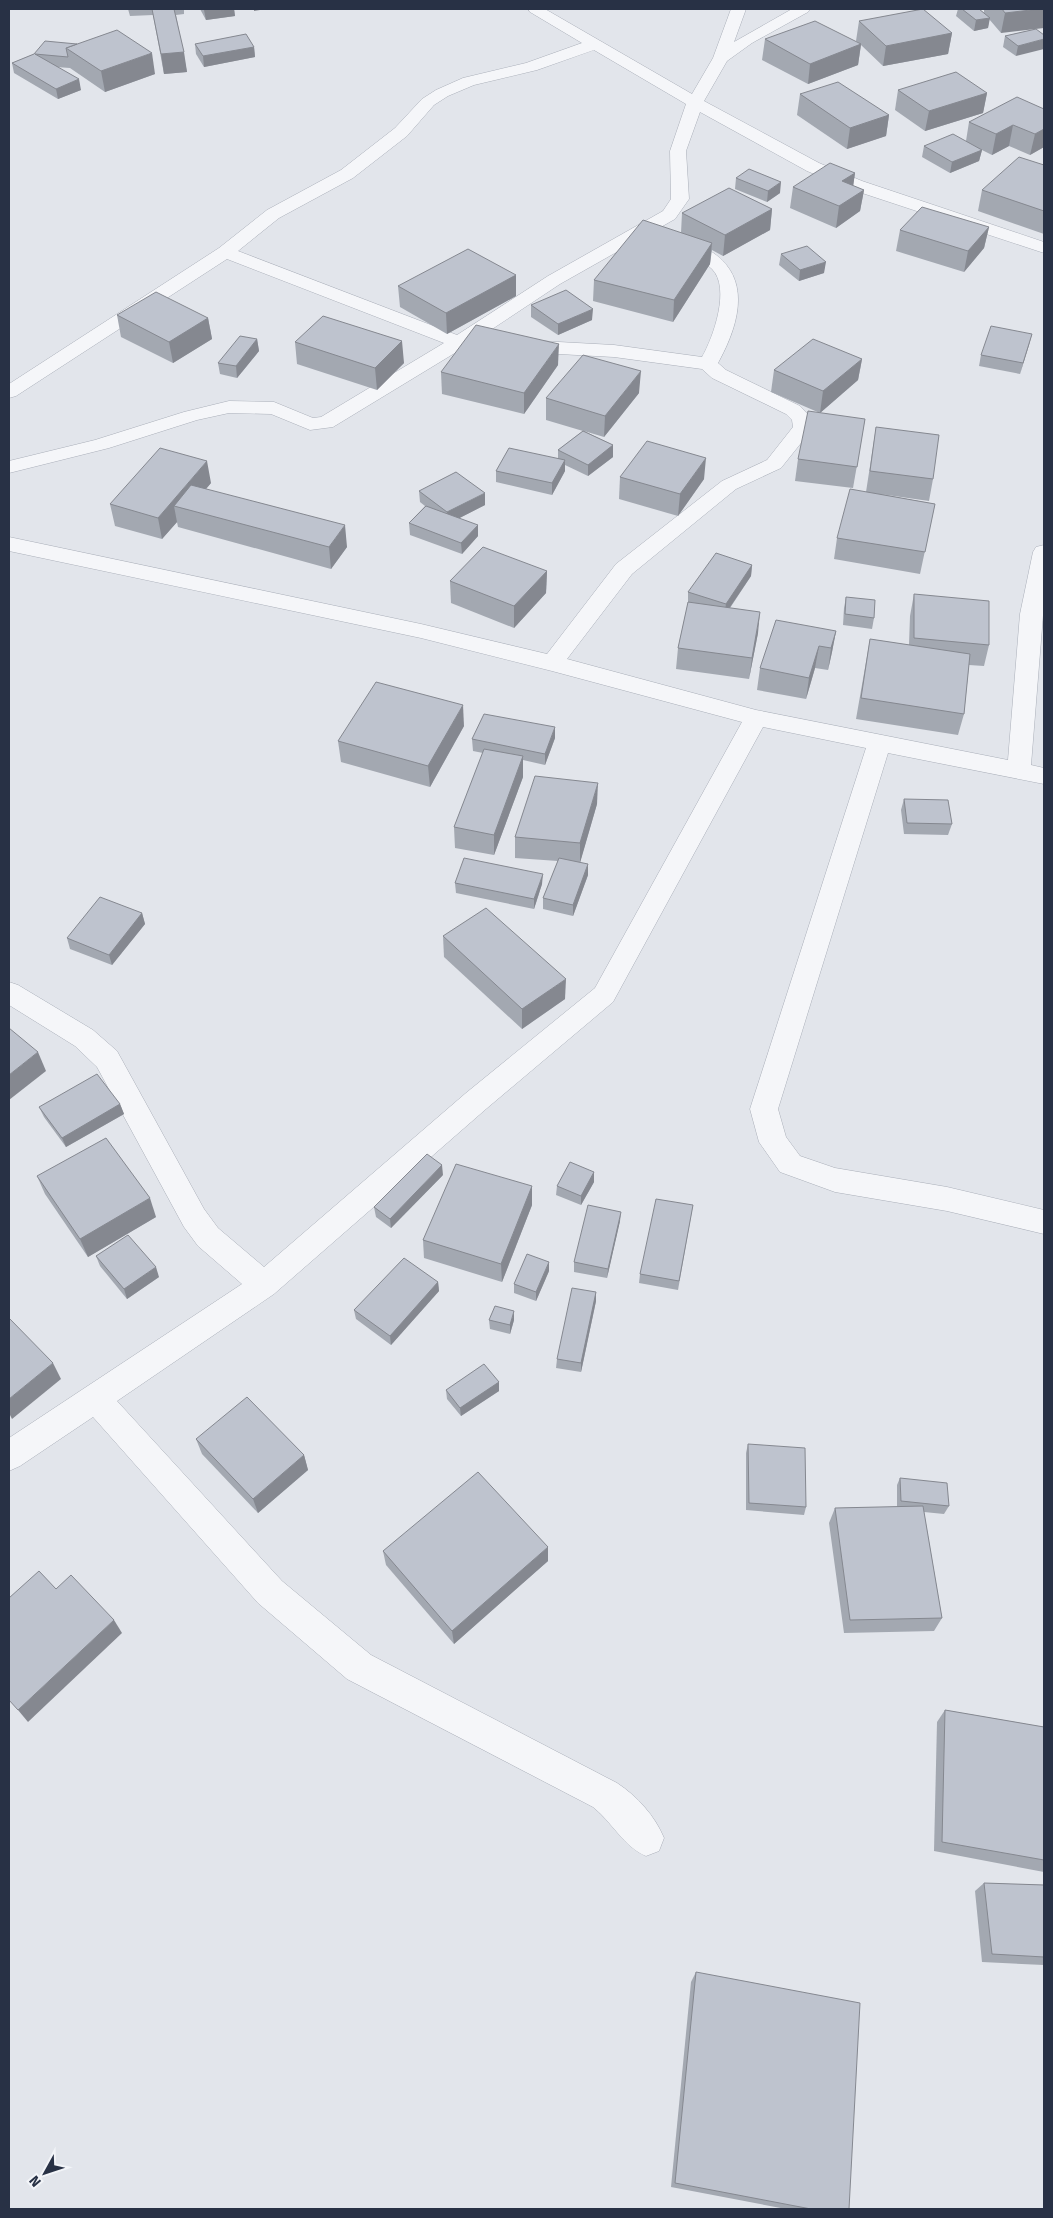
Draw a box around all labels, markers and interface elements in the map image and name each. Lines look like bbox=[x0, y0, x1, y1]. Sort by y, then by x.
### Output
north arrow bbox=[20, 2148, 70, 2198]
text: N bbox=[26, 2172, 45, 2190]

